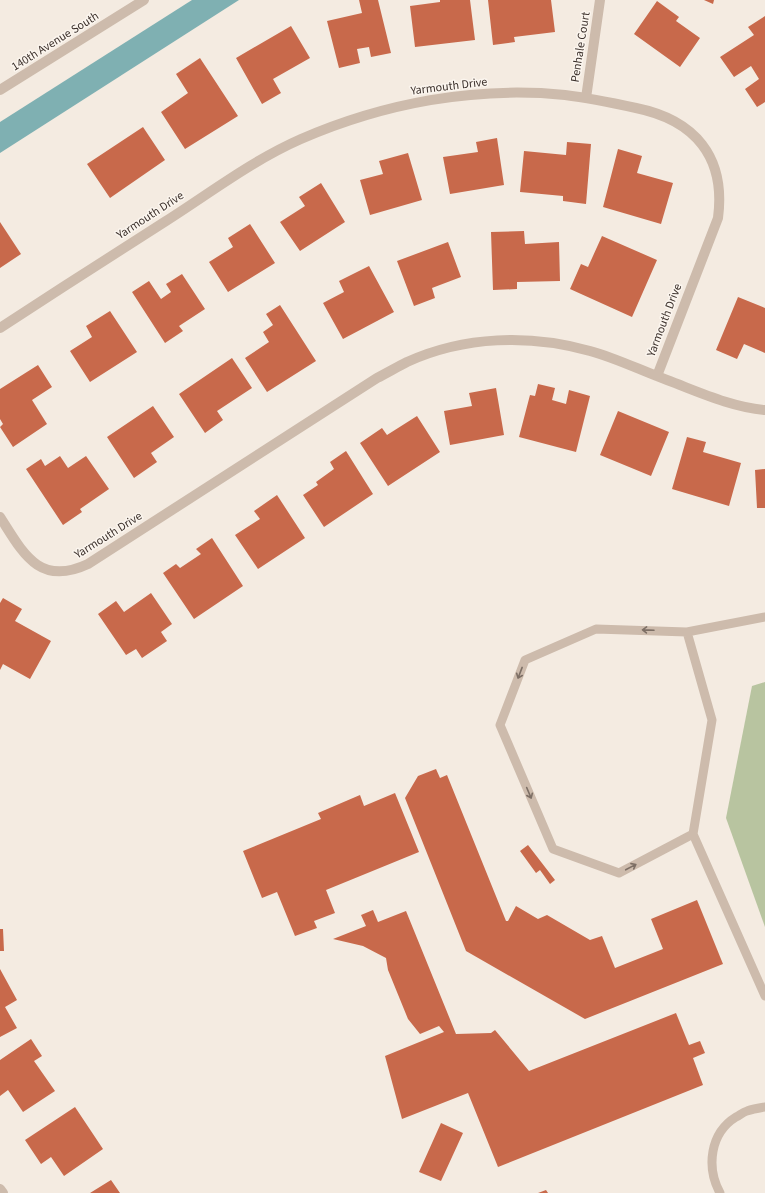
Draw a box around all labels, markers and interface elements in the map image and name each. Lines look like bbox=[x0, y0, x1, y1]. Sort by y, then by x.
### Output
street label: 140th Avenue South bbox=[8, 8, 102, 75]
street label: Penhale Court bbox=[567, 11, 594, 84]
street label: Yarmouth Drive bbox=[409, 73, 488, 100]
street label: Yarmouth Drive bbox=[112, 187, 187, 244]
street label: Yarmouth Drive bbox=[642, 281, 686, 360]
street label: Yarmouth Drive bbox=[70, 508, 145, 564]
one-way arrow bbox=[642, 626, 655, 634]
one-way arrow bbox=[515, 667, 523, 679]
one-way arrow bbox=[526, 787, 533, 799]
one-way arrow bbox=[625, 863, 637, 870]

